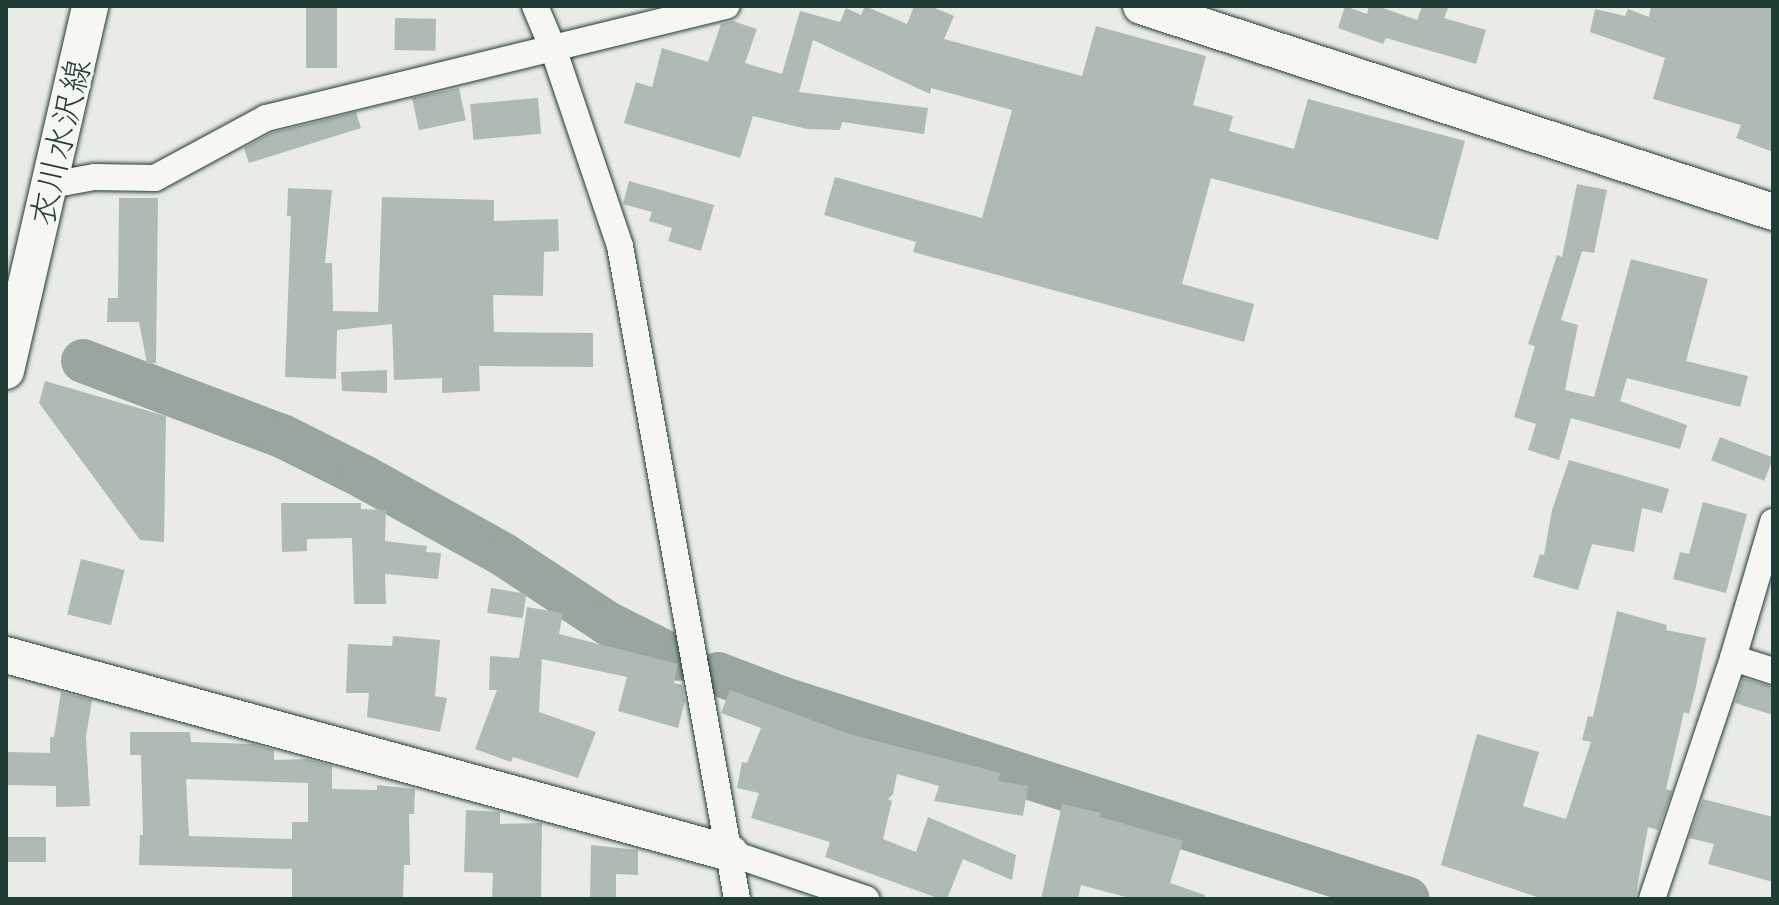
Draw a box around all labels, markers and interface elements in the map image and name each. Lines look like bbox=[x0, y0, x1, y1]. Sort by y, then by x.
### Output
street label: 衣川水沢線 bbox=[21, 55, 99, 229]

